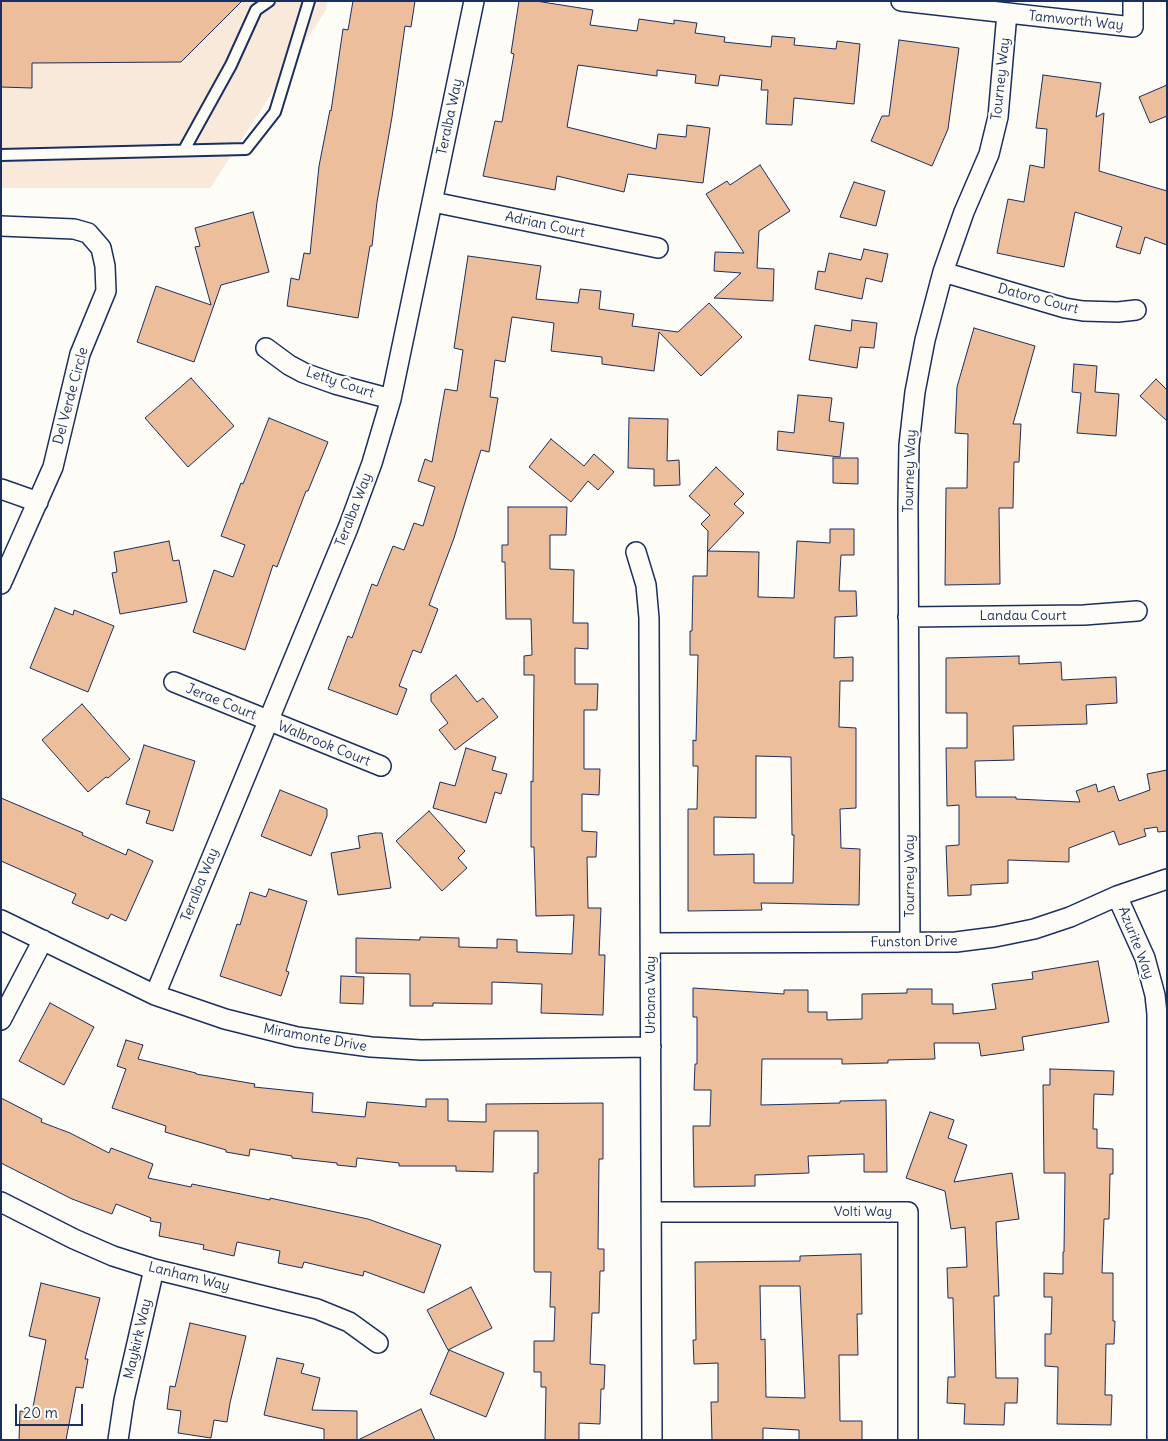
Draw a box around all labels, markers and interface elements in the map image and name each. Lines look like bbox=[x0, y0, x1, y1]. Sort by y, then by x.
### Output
street label: Tamworth Way bbox=[1028, 8, 1124, 34]
street label: Tourney Way bbox=[988, 37, 1014, 121]
street label: Teralba Way bbox=[434, 77, 466, 157]
street label: Adrian Court bbox=[504, 208, 586, 242]
street label: Datoro Court bbox=[996, 280, 1080, 318]
street label: Del Verde Circle bbox=[50, 346, 92, 446]
street label: Letty Court bbox=[304, 364, 376, 402]
street label: Tourney Way bbox=[900, 429, 920, 513]
street label: Teralba Way bbox=[332, 471, 376, 549]
street label: Landau Court bbox=[980, 608, 1066, 624]
street label: Jerae Court bbox=[183, 680, 259, 724]
street label: Walbrook Court bbox=[275, 718, 373, 770]
street label: Tourney Way bbox=[902, 834, 918, 918]
street label: Teralba Way bbox=[178, 846, 222, 924]
street label: Azurite Way bbox=[1114, 904, 1158, 982]
street label: Funston Drive bbox=[870, 933, 958, 951]
street label: Urbana Way bbox=[643, 956, 659, 1034]
street label: Miramonte Drive bbox=[262, 1021, 368, 1055]
street label: Volti Way bbox=[834, 1204, 892, 1220]
street label: Lanham Way bbox=[146, 1259, 232, 1295]
street label: Maykirk Way bbox=[121, 1297, 155, 1381]
scale bar bbox=[18, 1394, 85, 1426]
text: 20 m bbox=[23, 1403, 58, 1422]

